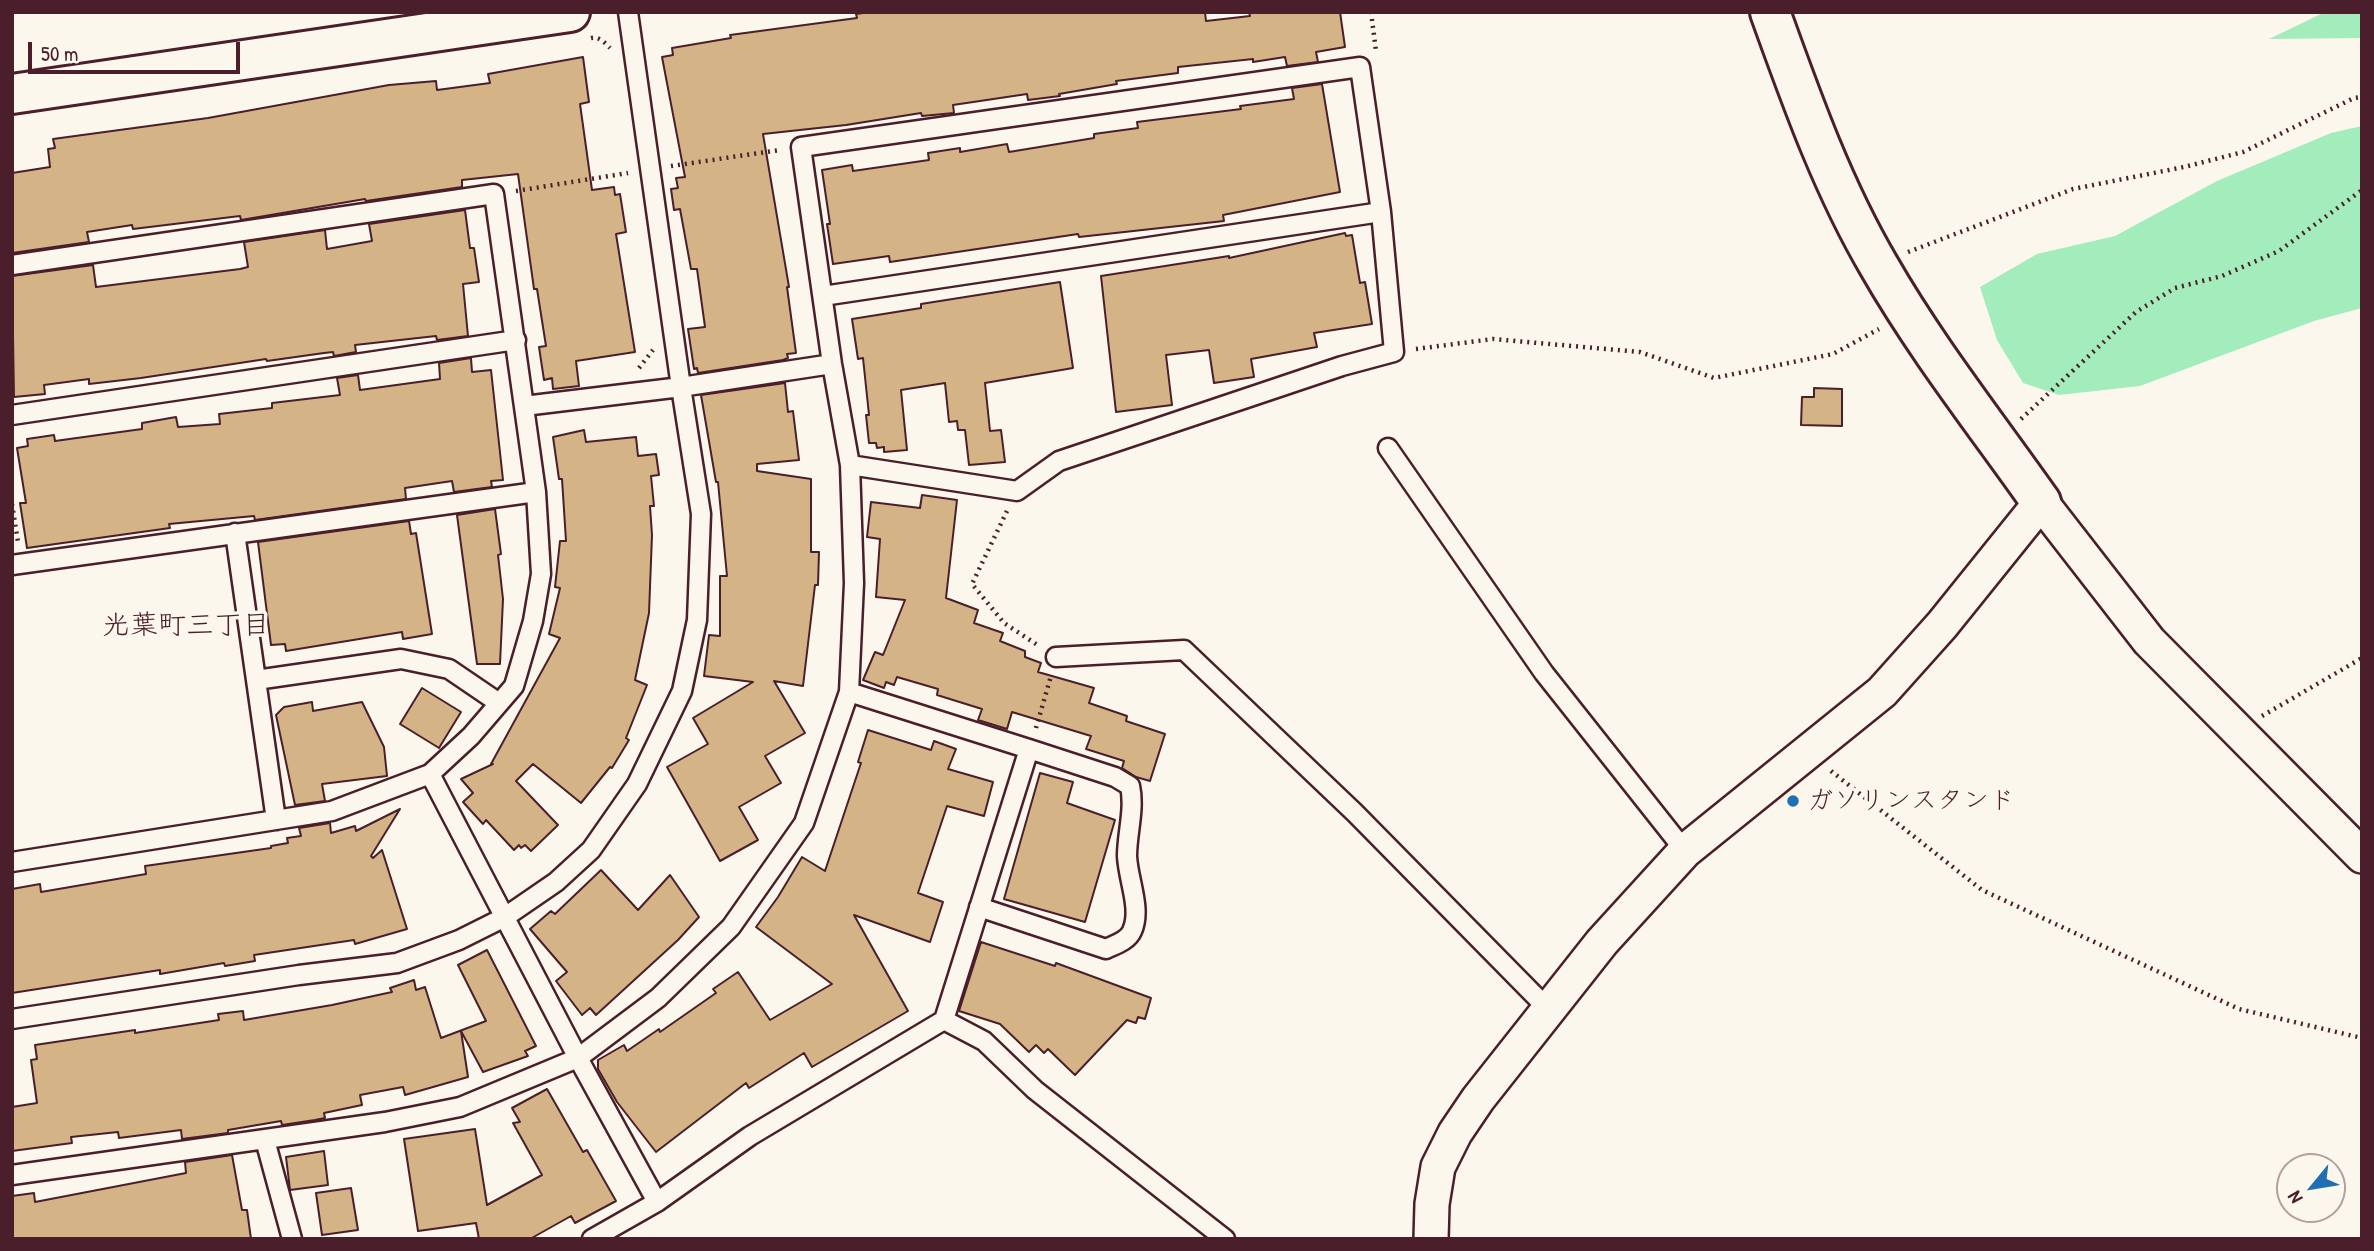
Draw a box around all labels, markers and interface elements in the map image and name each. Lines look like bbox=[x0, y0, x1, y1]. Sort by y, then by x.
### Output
scale bar bbox=[32, 28, 243, 72]
text: 50 m bbox=[41, 39, 78, 68]
district label: 光葉町三丁目 bbox=[102, 610, 270, 644]
place label: ガソリンスタンド bbox=[1807, 785, 2015, 817]
marker: ガソリンスタンド bbox=[1785, 793, 1801, 809]
north arrow bbox=[2276, 1153, 2346, 1223]
text: N bbox=[2281, 1187, 2308, 1208]

